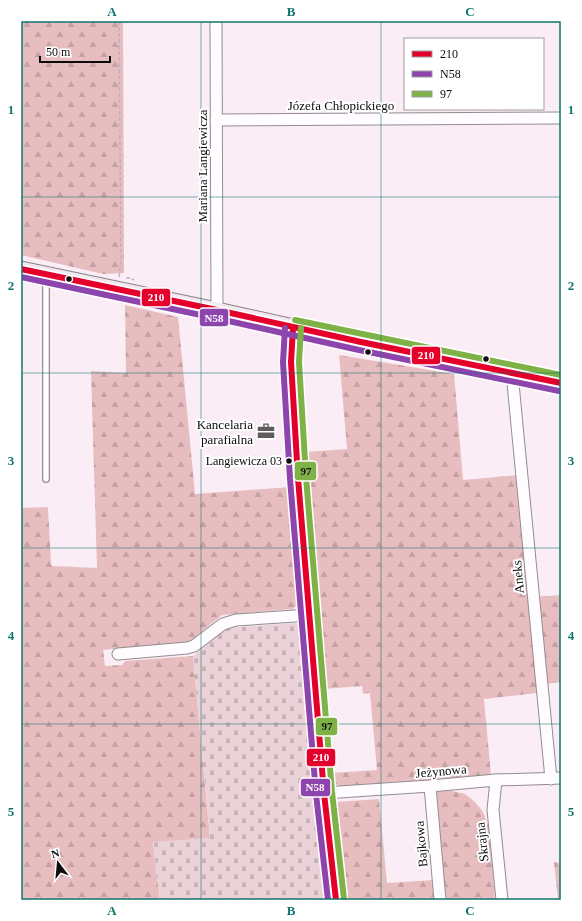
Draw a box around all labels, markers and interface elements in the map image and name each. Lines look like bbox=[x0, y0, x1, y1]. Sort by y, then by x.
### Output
text: A bbox=[107, 4, 117, 19]
text: B bbox=[287, 4, 296, 19]
text: C bbox=[465, 4, 475, 19]
scale bar bbox=[40, 38, 110, 64]
legend bbox=[404, 38, 544, 110]
text: 50 m bbox=[46, 45, 71, 59]
text: 210 bbox=[440, 47, 458, 61]
text: N58 bbox=[440, 67, 461, 81]
text: 97 bbox=[440, 87, 452, 101]
street label: Józefa Chłopickiego bbox=[288, 98, 394, 113]
text: 1 bbox=[8, 102, 14, 117]
text: 1 bbox=[568, 102, 574, 117]
street label: Mariana Langiewicza bbox=[195, 109, 210, 222]
unlabelled marker bbox=[64, 274, 74, 284]
text: 2 bbox=[8, 278, 14, 293]
text: 2 bbox=[568, 278, 574, 293]
line badge: 210 bbox=[141, 288, 171, 307]
text: 210 bbox=[148, 291, 165, 303]
line badge: N58 bbox=[199, 308, 229, 327]
text: N58 bbox=[205, 312, 224, 324]
line badge: 210 bbox=[411, 346, 441, 365]
unlabelled marker bbox=[363, 347, 373, 357]
text: 210 bbox=[418, 349, 435, 361]
unlabelled marker bbox=[481, 354, 491, 364]
place label: Kancelaria parafialna bbox=[197, 417, 253, 447]
office icon: Kancelaria parafialna bbox=[256, 421, 276, 441]
text: 3 bbox=[8, 453, 15, 468]
text: 3 bbox=[568, 453, 575, 468]
place label: Langiewicza 03 bbox=[206, 454, 282, 468]
marker: Langiewicza 03 bbox=[284, 456, 294, 466]
line badge: 97 bbox=[294, 461, 317, 481]
text: 97 bbox=[301, 465, 312, 477]
street label: Aneks bbox=[509, 560, 527, 594]
text: 4 bbox=[8, 628, 15, 643]
text: 4 bbox=[568, 628, 575, 643]
line badge: 97 bbox=[315, 717, 338, 736]
text: 97 bbox=[322, 720, 333, 732]
line badge: 210 bbox=[306, 748, 336, 767]
text: 210 bbox=[313, 751, 330, 763]
street label: Jeżynowa bbox=[415, 761, 467, 781]
line badge: N58 bbox=[300, 778, 331, 797]
text: N58 bbox=[306, 781, 325, 793]
text: 5 bbox=[8, 804, 15, 819]
text: 5 bbox=[568, 804, 575, 819]
street label: Bajkowa bbox=[411, 820, 430, 868]
street label: Skrajna bbox=[472, 821, 492, 863]
north arrow bbox=[38, 843, 78, 883]
text: N bbox=[50, 847, 61, 860]
text: A bbox=[107, 903, 117, 918]
text: B bbox=[287, 903, 296, 918]
text: C bbox=[465, 903, 475, 918]

